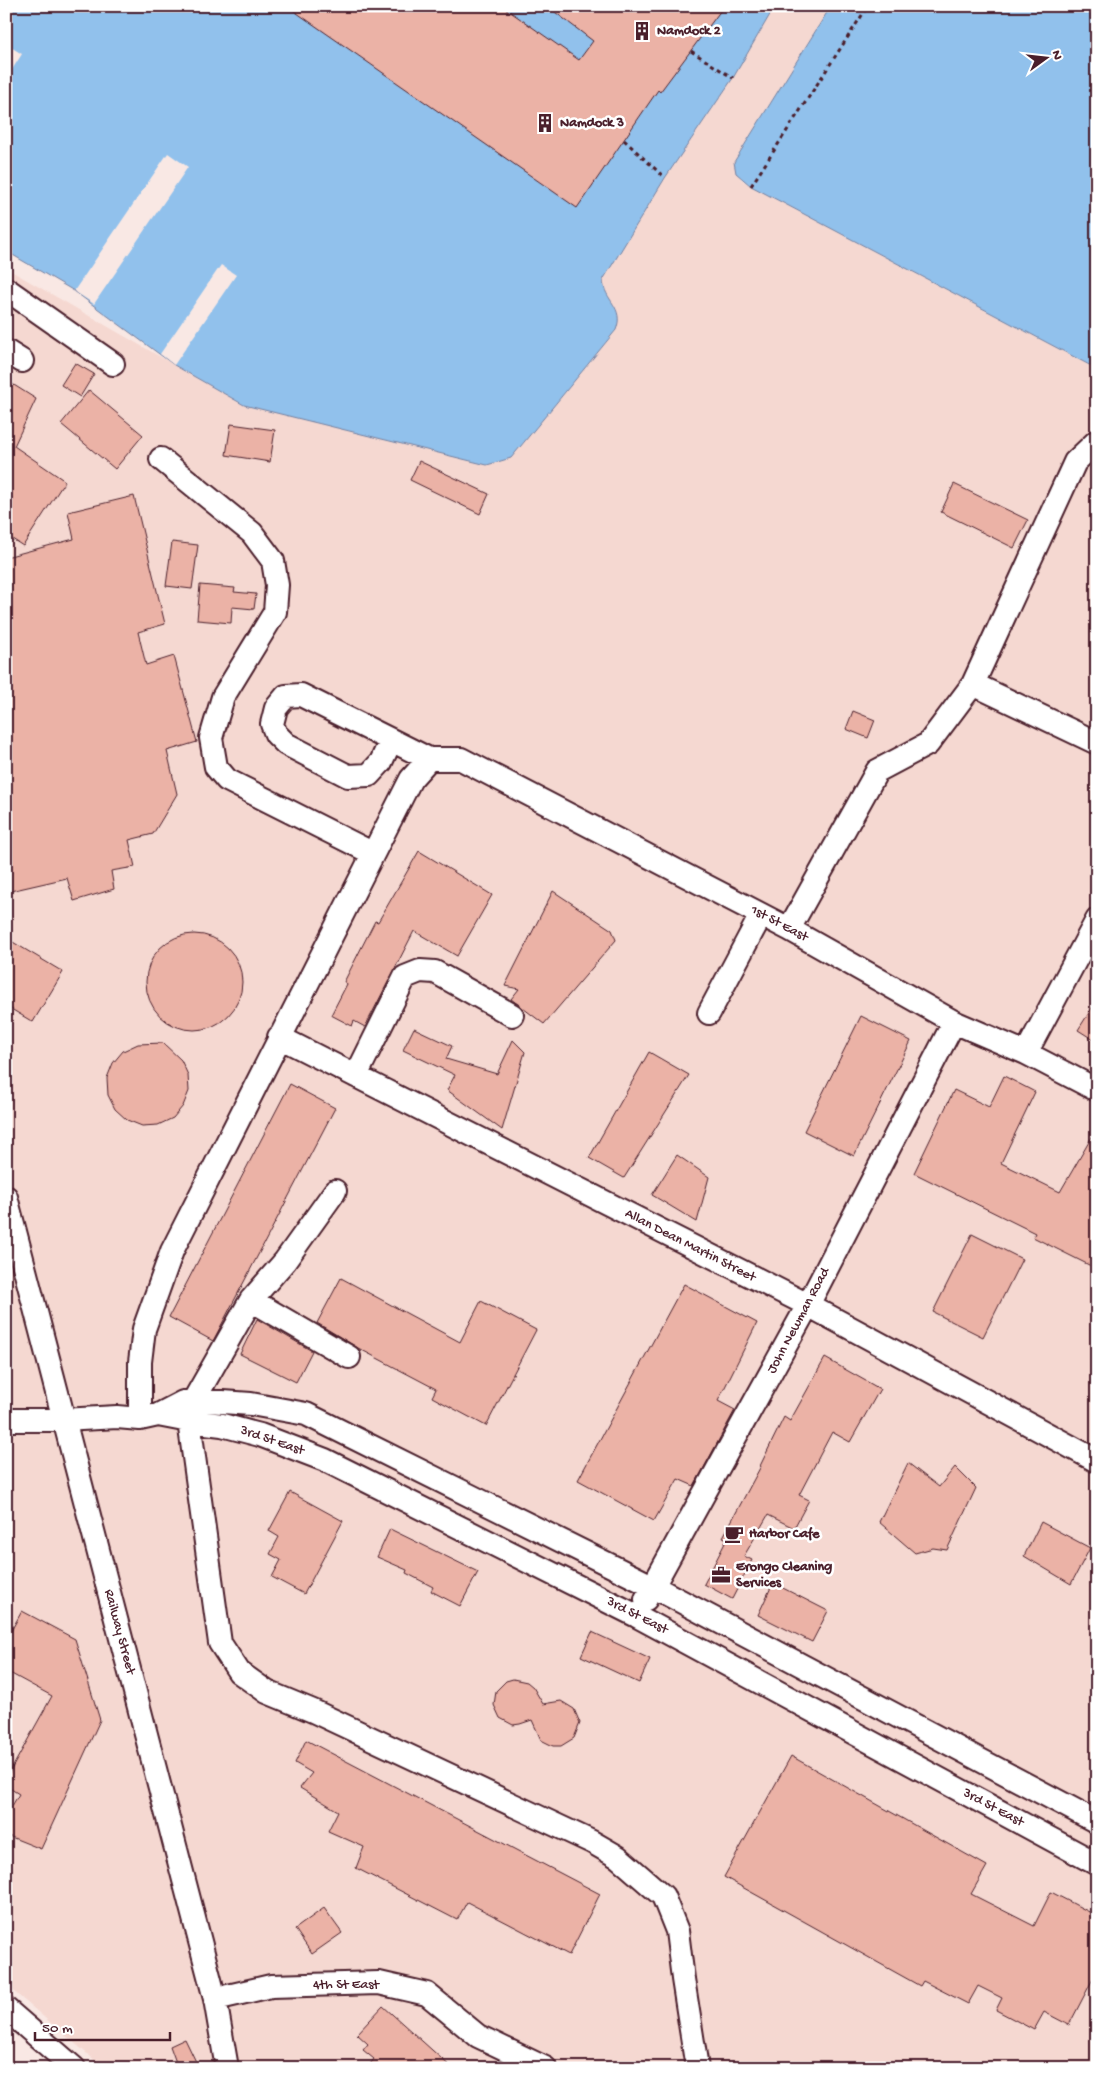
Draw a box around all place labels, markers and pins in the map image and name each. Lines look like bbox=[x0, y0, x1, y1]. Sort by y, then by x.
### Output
building icon: Namdock 2 bbox=[631, 20, 653, 42]
place label: Namdock 2 bbox=[657, 23, 721, 40]
building icon: Namdock 3 bbox=[534, 112, 556, 134]
place label: Namdock 3 bbox=[560, 115, 624, 132]
cafe icon: Harbor Cafe bbox=[723, 1523, 745, 1545]
place label: Harbor Cafe bbox=[749, 1526, 820, 1543]
place label: Erongo Cleaning Services bbox=[736, 1559, 832, 1592]
office icon: Erongo Cleaning Services bbox=[710, 1564, 732, 1586]

